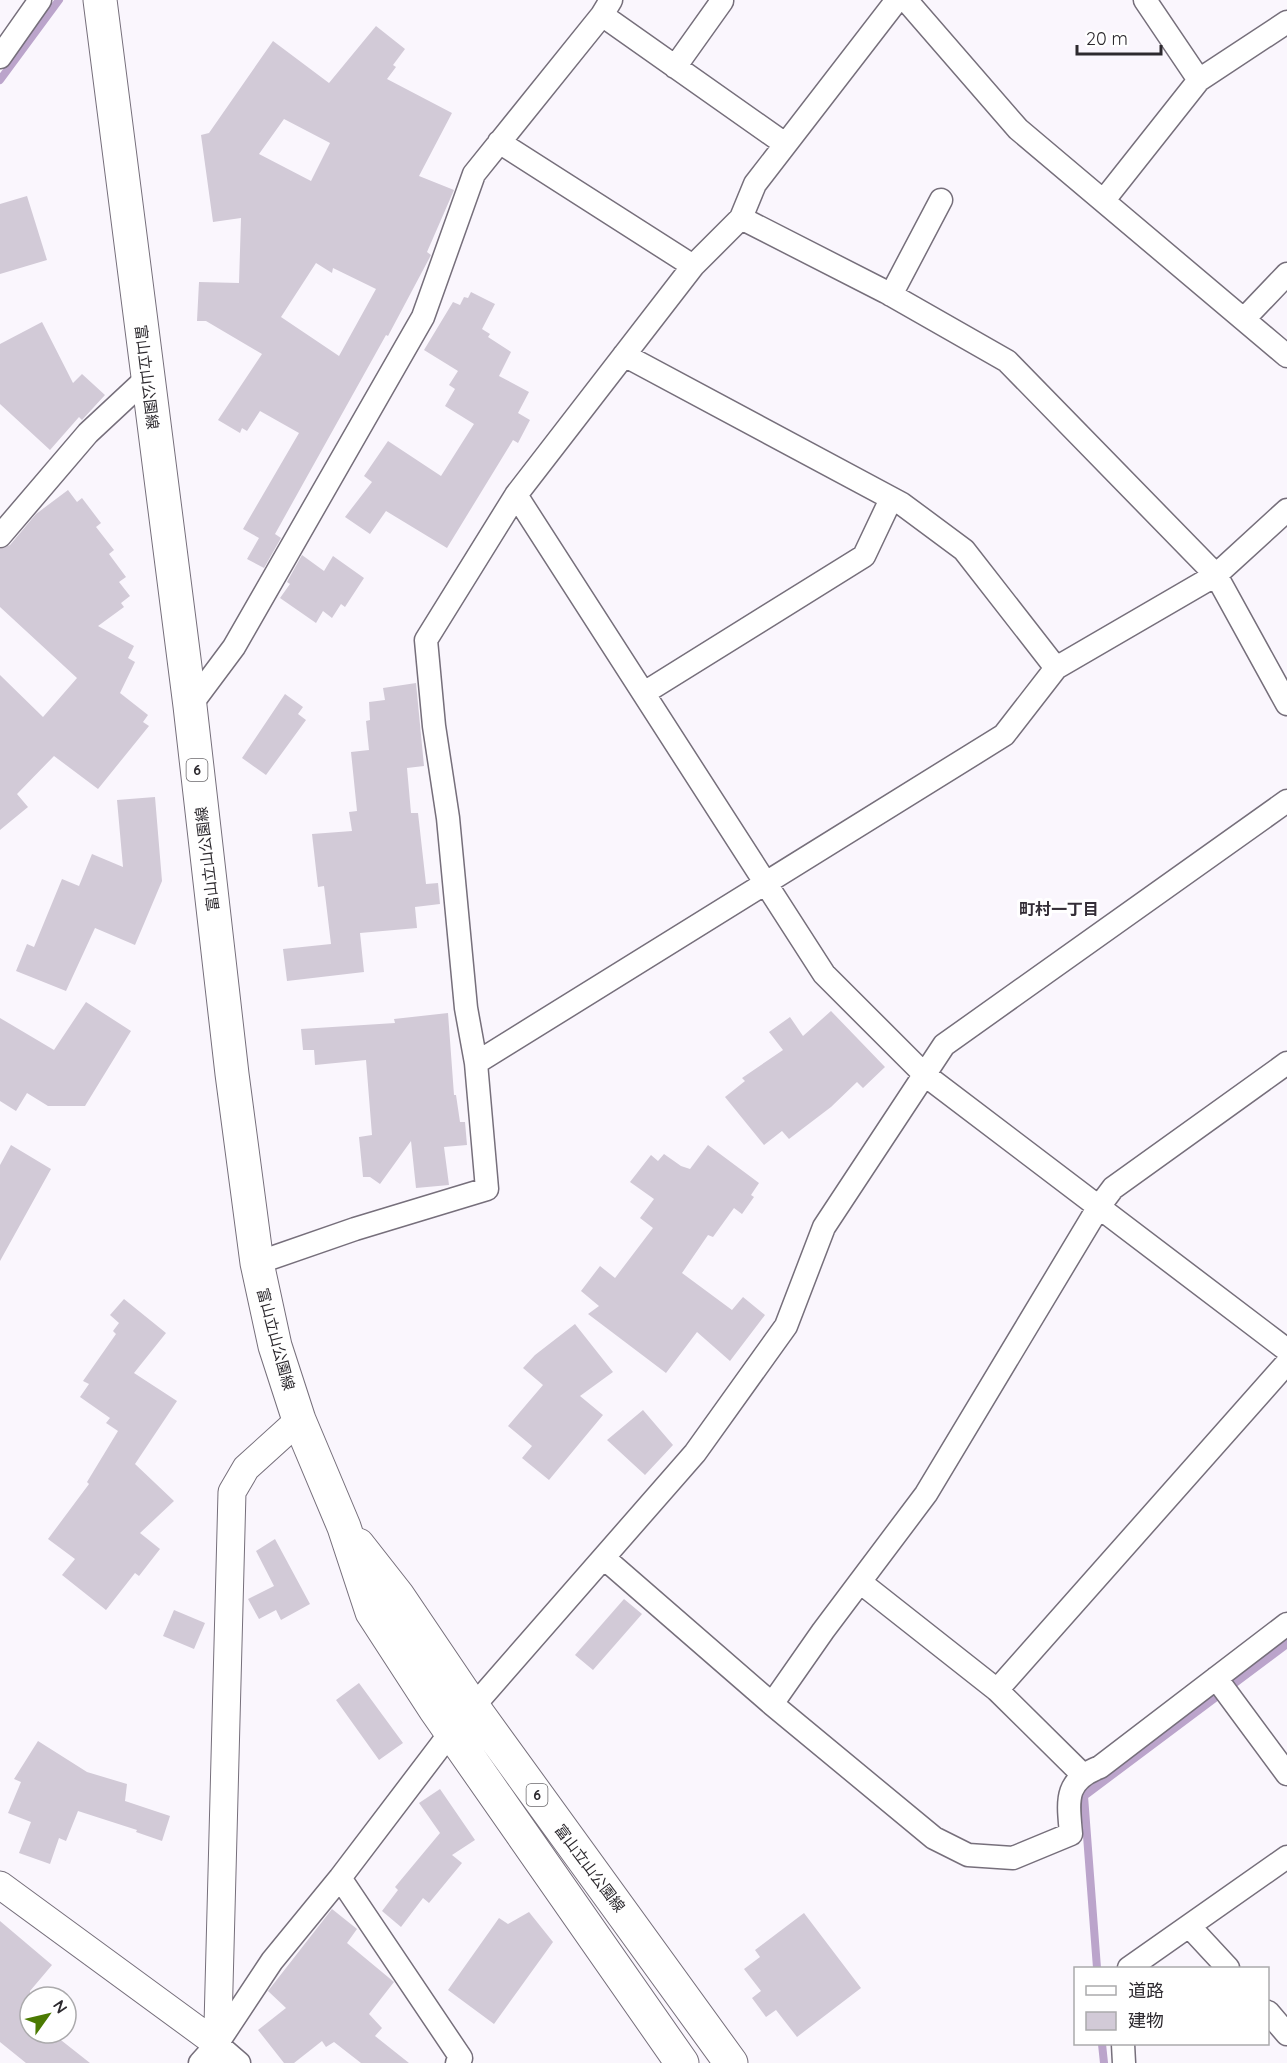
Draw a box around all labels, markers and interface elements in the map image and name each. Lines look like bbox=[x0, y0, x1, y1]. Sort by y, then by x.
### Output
scale bar bbox=[1077, 18, 1161, 56]
text: 20 m bbox=[1086, 27, 1128, 50]
street label: 富山立山公園線 bbox=[131, 324, 163, 430]
road number: 6 bbox=[186, 759, 208, 781]
street label: 富山立山公園線 bbox=[191, 806, 223, 912]
district label: 町村一丁目 bbox=[1019, 899, 1099, 919]
street label: 富山立山公園線 bbox=[253, 1286, 299, 1392]
road number: 6 bbox=[526, 1784, 548, 1806]
street label: 富山立山公園線 bbox=[551, 1820, 629, 1916]
legend bbox=[1074, 1967, 1269, 2045]
text: 道路 bbox=[1128, 1979, 1164, 2002]
north arrow bbox=[18, 1985, 78, 2045]
text: N bbox=[49, 1996, 72, 2017]
text: 建物 bbox=[1128, 2009, 1164, 2032]

